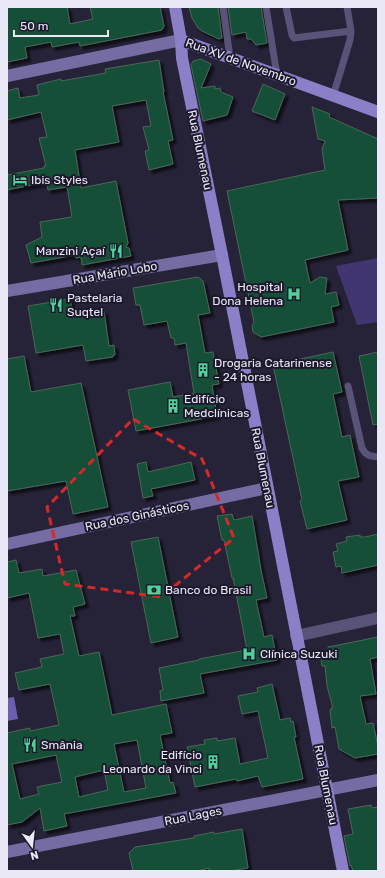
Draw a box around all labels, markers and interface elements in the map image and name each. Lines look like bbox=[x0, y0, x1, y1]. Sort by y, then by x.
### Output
scale bar bbox=[14, 12, 108, 38]
text: 50 m bbox=[20, 19, 48, 33]
street label: Rua XV de Novembro bbox=[184, 35, 298, 89]
street label: Rua Blumenau bbox=[185, 109, 215, 191]
hotel icon: Ibis Styles bbox=[12, 172, 28, 188]
place label: Ibis Styles bbox=[31, 173, 88, 187]
restaurant icon: Manzini Açaí bbox=[108, 243, 124, 259]
place label: Manzini Açaí bbox=[36, 244, 106, 258]
street label: Rua Mário Lobo bbox=[72, 259, 158, 287]
place label: Hospital Dona Helena bbox=[212, 280, 283, 308]
hospital icon: Hospital Dona Helena bbox=[286, 286, 302, 302]
place label: Pastelaria Suqtel bbox=[67, 291, 122, 319]
restaurant icon: Pastelaria Suqtel bbox=[48, 297, 64, 313]
place label: Drogaria Catarinense - 24 horas bbox=[214, 356, 332, 384]
building icon: Drogaria Catarinense - 24 horas bbox=[195, 362, 211, 378]
place label: Edifício Medclínicas bbox=[184, 392, 249, 420]
building icon: Edifício Medclínicas bbox=[165, 398, 181, 414]
street label: Rua Blumenau bbox=[248, 427, 278, 509]
street label: Rua dos Ginásticos bbox=[84, 498, 190, 534]
bank icon: Banco do Brasil bbox=[146, 582, 162, 598]
place label: Banco do Brasil bbox=[165, 583, 251, 597]
hospital icon: Clínica Suzuki bbox=[241, 646, 257, 662]
place label: Clínica Suzuki bbox=[260, 647, 337, 661]
restaurant icon: Smânia bbox=[22, 737, 38, 753]
place label: Smânia bbox=[41, 738, 83, 752]
street label: Rua Blumenau bbox=[311, 744, 341, 826]
place label: Edifício Leonardo da Vinci bbox=[103, 748, 202, 776]
building icon: Edifício Leonardo da Vinci bbox=[205, 754, 221, 770]
street label: Rua Lages bbox=[163, 804, 223, 828]
north arrow bbox=[12, 826, 52, 866]
text: N bbox=[29, 848, 40, 863]

